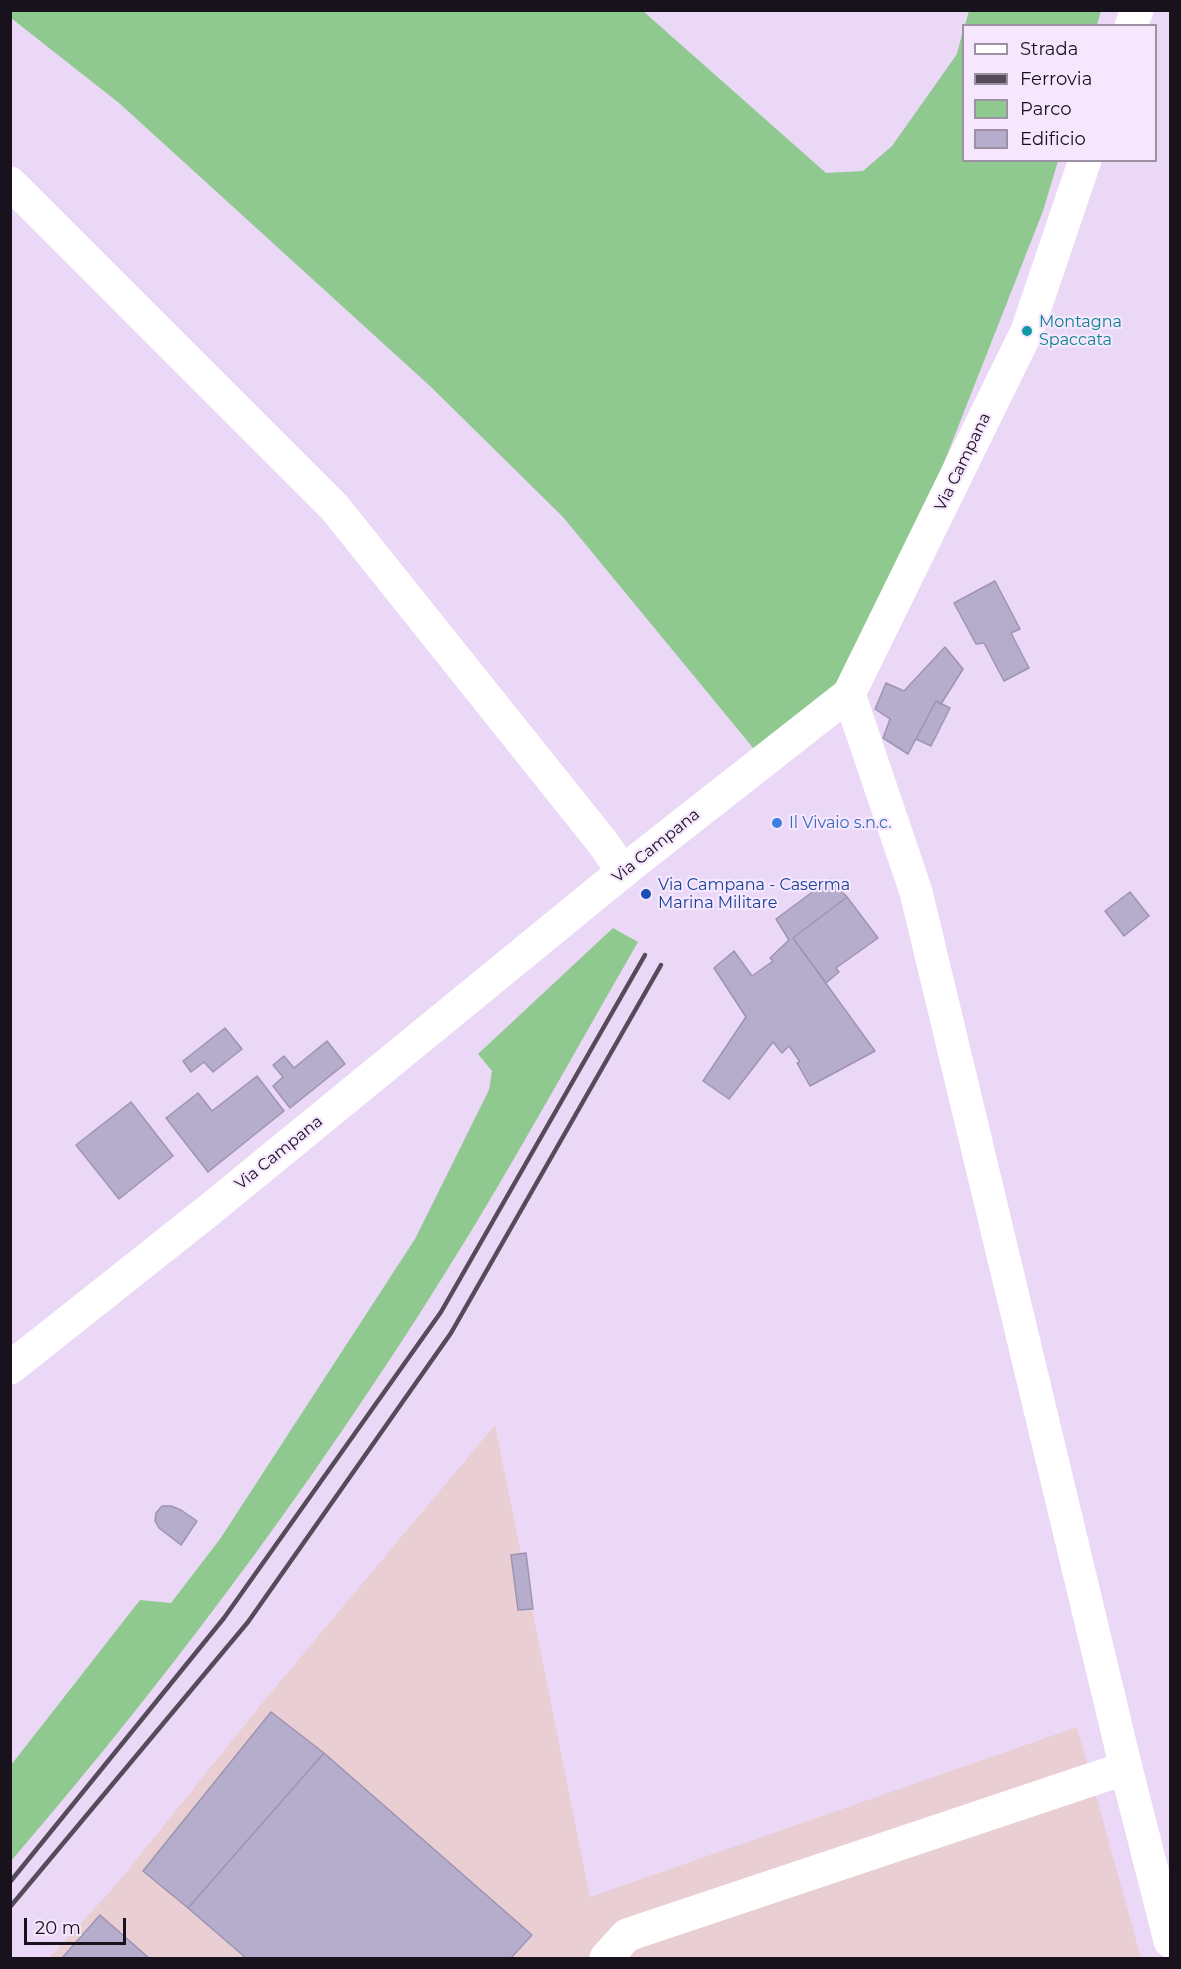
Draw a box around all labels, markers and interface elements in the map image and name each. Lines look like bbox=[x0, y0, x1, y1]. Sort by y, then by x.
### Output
legend bbox=[962, 24, 1157, 162]
text: Strada bbox=[1020, 38, 1078, 60]
text: Ferrovia bbox=[1020, 68, 1092, 90]
text: Parco bbox=[1020, 98, 1072, 120]
text: Edificio bbox=[1020, 128, 1086, 150]
place label: Montagna Spaccata bbox=[1039, 312, 1122, 350]
marker: Montagna Spaccata bbox=[1020, 324, 1034, 338]
street label: Via Campana bbox=[931, 410, 995, 514]
street label: Via Campana bbox=[608, 805, 704, 887]
place label: Il Vivaio s.n.c. bbox=[789, 813, 892, 833]
marker: Il Vivaio s.n.c. bbox=[770, 816, 784, 830]
place label: Via Campana - Caserma Marina Militare bbox=[658, 875, 850, 913]
marker: Via Campana - Caserma Marina Militare bbox=[639, 887, 653, 901]
street label: Via Campana bbox=[231, 1112, 327, 1194]
scale bar bbox=[27, 1906, 129, 1944]
text: 20 m bbox=[35, 1917, 81, 1939]

